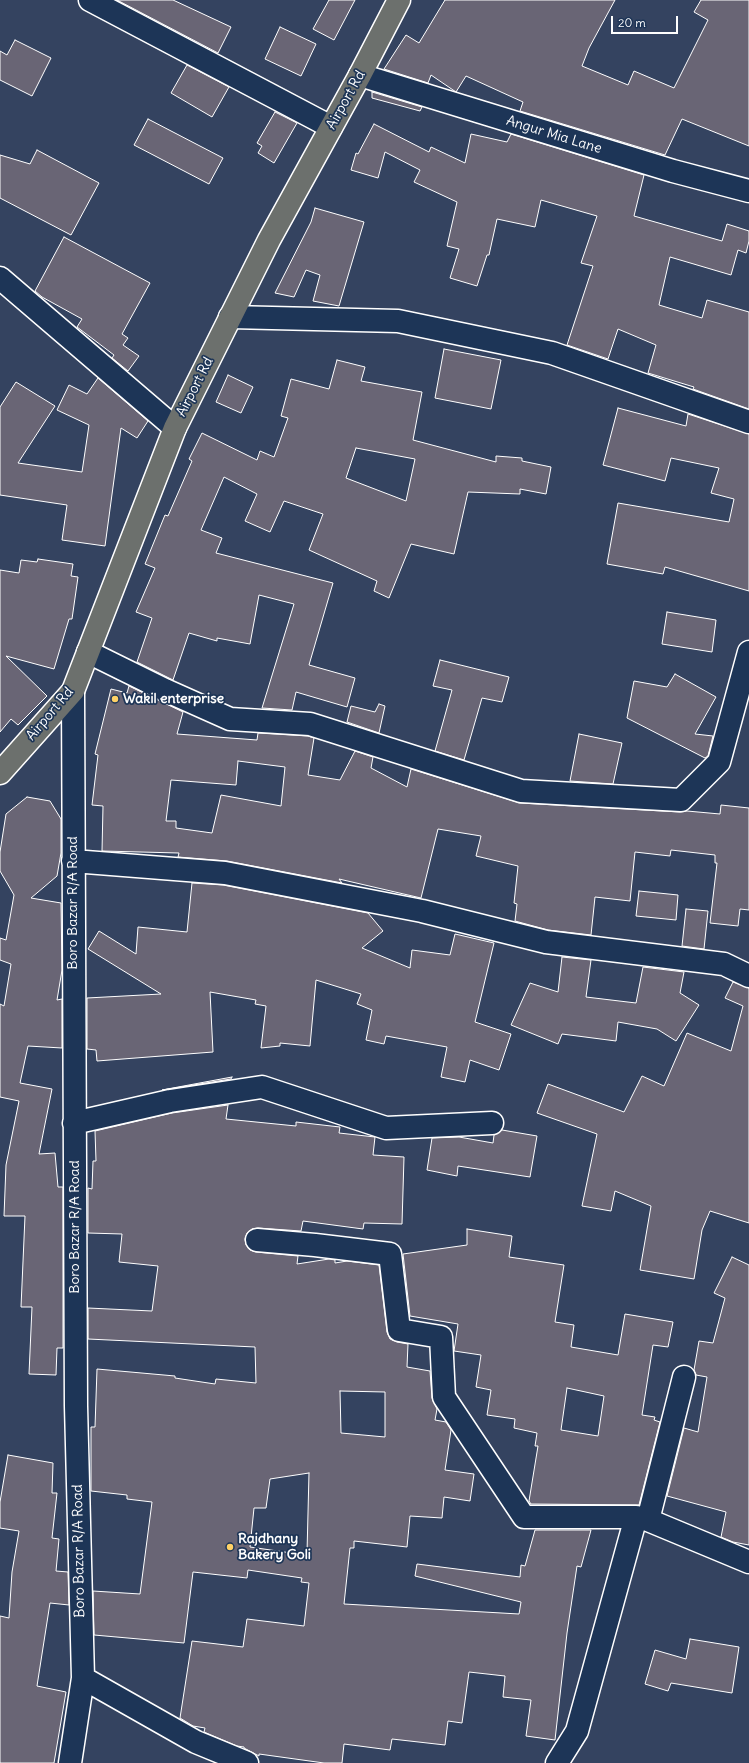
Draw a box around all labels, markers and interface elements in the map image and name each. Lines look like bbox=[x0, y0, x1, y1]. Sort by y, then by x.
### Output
scale bar bbox=[613, 8, 680, 34]
text: 20 m bbox=[618, 15, 646, 30]
street label: Airport Rd bbox=[323, 68, 369, 132]
street label: Angur Mia Lane bbox=[504, 112, 604, 158]
street label: Airport Rd bbox=[173, 354, 217, 420]
street label: Airport Rd bbox=[23, 684, 77, 744]
place label: Wakil enterprise bbox=[123, 691, 224, 707]
marker: Wakil enterprise bbox=[110, 694, 120, 704]
street label: Boro Bazar R/A Road bbox=[65, 836, 81, 970]
street label: Boro Bazar R/A Road bbox=[67, 1160, 83, 1294]
street label: Boro Bazar R/A Road bbox=[69, 1484, 89, 1618]
place label: Rajdhany Bakery Goli bbox=[238, 1531, 311, 1564]
marker: Rajdhany Bakery Goli bbox=[225, 1542, 235, 1552]

